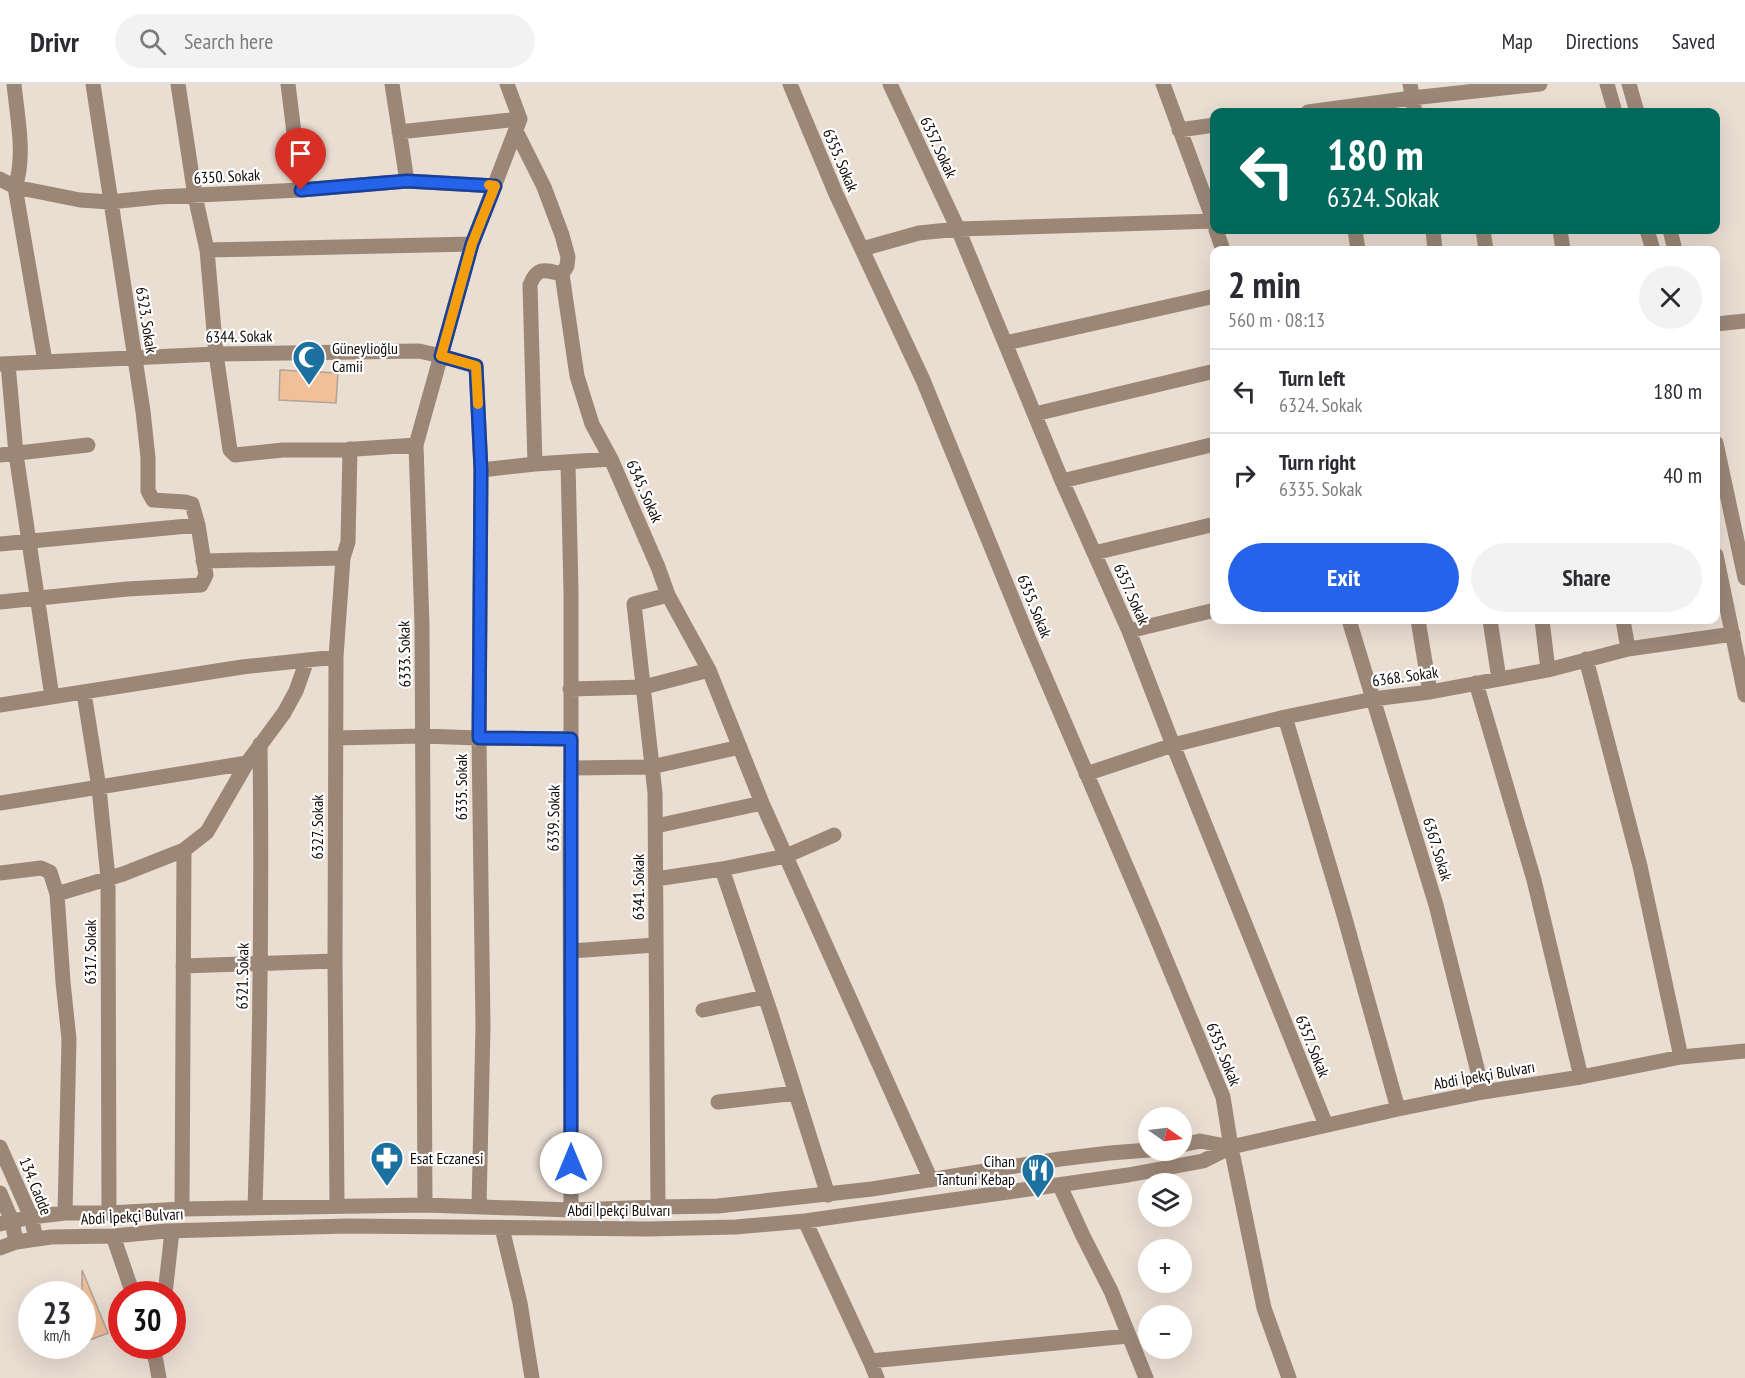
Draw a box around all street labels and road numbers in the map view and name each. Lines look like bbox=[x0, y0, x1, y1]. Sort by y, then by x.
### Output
street label: 6357. Sokak bbox=[916, 113, 962, 181]
street label: 6355. Sokak bbox=[819, 125, 864, 195]
street label: 6350. Sokak bbox=[193, 164, 262, 188]
street label: 6323. Sokak bbox=[132, 286, 162, 355]
street label: 6344. Sokak bbox=[206, 325, 273, 347]
street label: 6345. Sokak bbox=[622, 457, 668, 526]
street label: 6357. Sokak bbox=[1110, 560, 1155, 629]
street label: 6355. Sokak bbox=[1013, 571, 1057, 641]
street label: 6333. Sokak bbox=[393, 620, 415, 687]
street label: 6368. Sokak bbox=[1371, 661, 1440, 691]
street label: 6335. Sokak bbox=[451, 753, 471, 820]
street label: 6339. Sokak bbox=[542, 784, 564, 851]
street label: 6327. Sokak bbox=[307, 794, 327, 860]
street label: 6367. Sokak bbox=[1419, 815, 1457, 884]
street label: 6341. Sokak bbox=[628, 853, 648, 920]
street label: 6317. Sokak bbox=[80, 919, 100, 985]
street label: 6321. Sokak bbox=[231, 942, 253, 1009]
street label: 6357. Sokak bbox=[1292, 1012, 1335, 1081]
street label: 6355. Sokak bbox=[1202, 1019, 1246, 1089]
street label: Abdi İpekçi Bulvarı bbox=[1432, 1056, 1536, 1094]
street label: 134. Cadde bbox=[15, 1154, 57, 1218]
street label: Abdi İpekçi Bulvarı bbox=[568, 1200, 670, 1220]
street label: Abdi İpekçi Bulvarı bbox=[80, 1203, 184, 1229]

